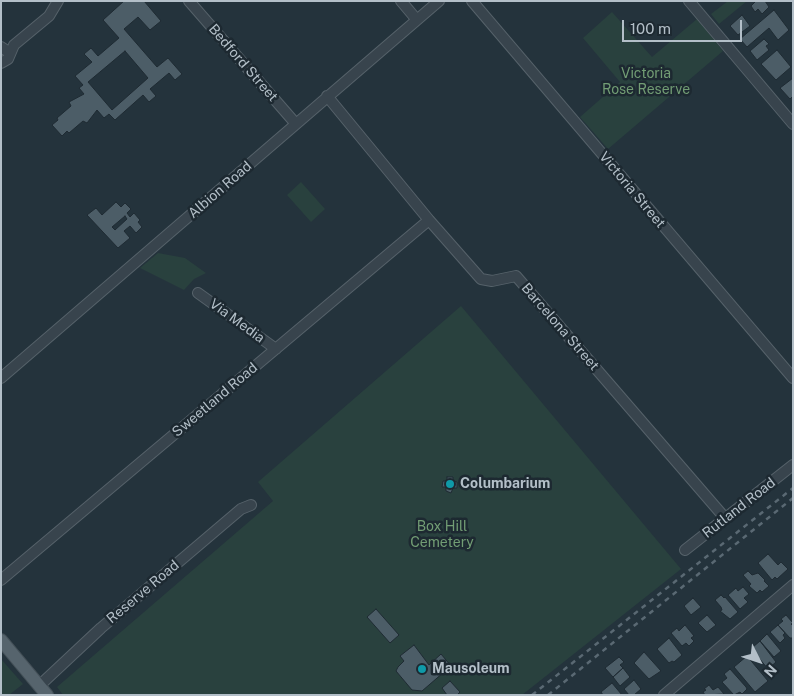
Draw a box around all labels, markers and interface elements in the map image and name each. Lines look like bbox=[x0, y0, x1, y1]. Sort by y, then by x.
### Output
scale bar bbox=[624, 10, 744, 42]
text: 100 m bbox=[630, 20, 671, 37]
street label: Bedford Street bbox=[205, 21, 281, 105]
park label: Victoria Rose Reserve bbox=[602, 66, 690, 98]
street label: Victoria Street bbox=[595, 148, 669, 232]
street label: Albion Road bbox=[185, 158, 255, 222]
street label: Barcelona Street bbox=[518, 280, 602, 374]
street label: Via Media bbox=[206, 295, 268, 347]
street label: Sweetland Road bbox=[169, 359, 261, 441]
street label: Rutland Road bbox=[699, 474, 779, 542]
place label: Columbarium bbox=[460, 476, 550, 492]
marker: Columbarium bbox=[444, 478, 456, 490]
park label: Box Hill Cemetery bbox=[410, 519, 474, 552]
street label: Reserve Road bbox=[103, 557, 183, 627]
north arrow bbox=[734, 636, 784, 686]
place label: Mausoleum bbox=[432, 661, 510, 677]
text: N bbox=[761, 661, 780, 680]
marker: Mausoleum bbox=[416, 663, 428, 675]

